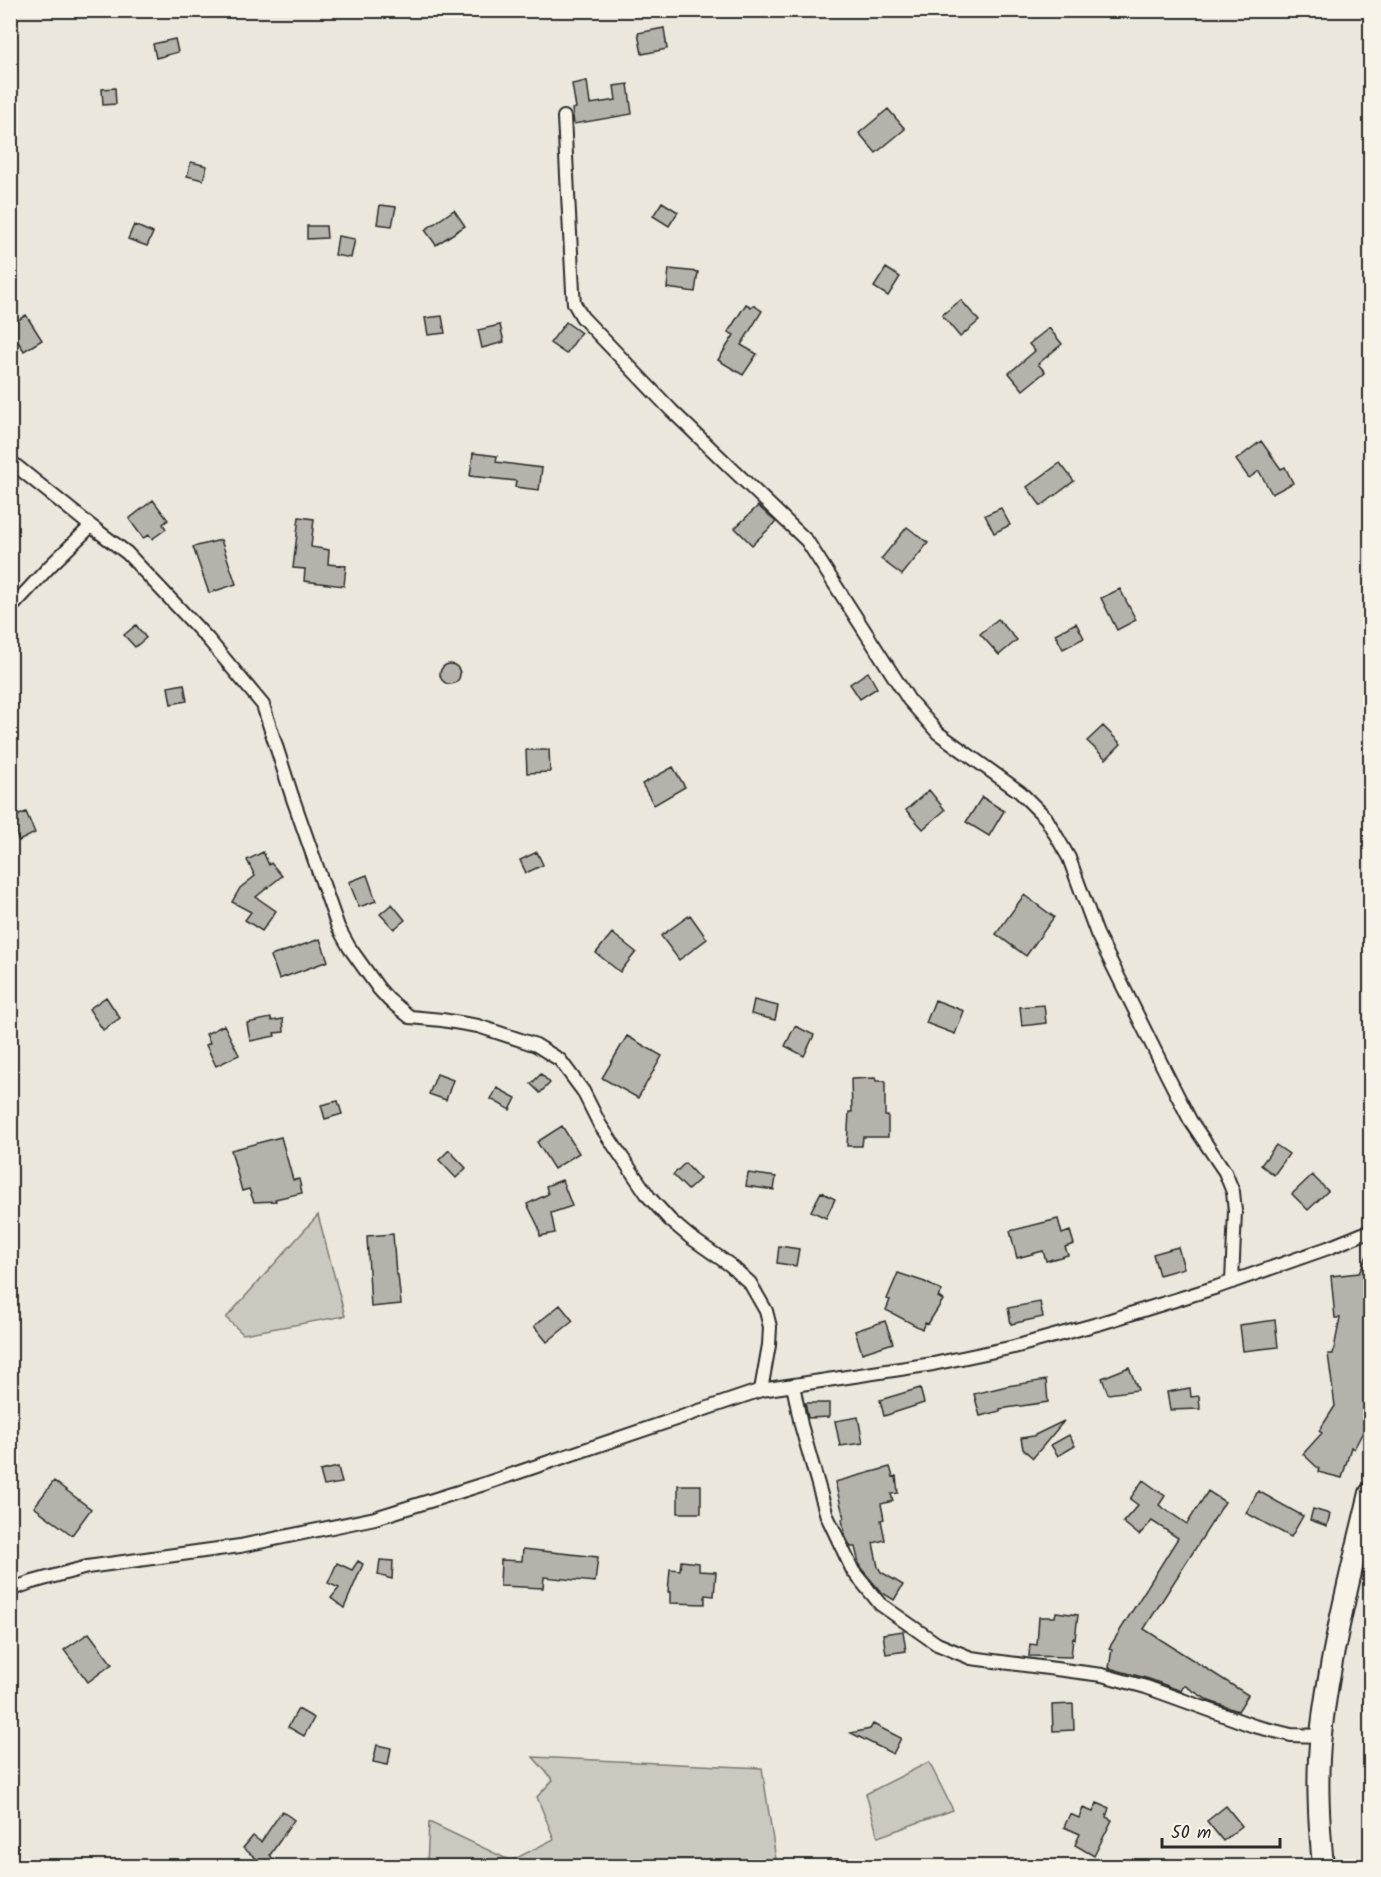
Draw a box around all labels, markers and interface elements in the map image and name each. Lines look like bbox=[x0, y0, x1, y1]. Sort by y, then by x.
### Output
scale bar bbox=[1162, 1811, 1280, 1849]
text: 50 m bbox=[1171, 1819, 1211, 1848]

